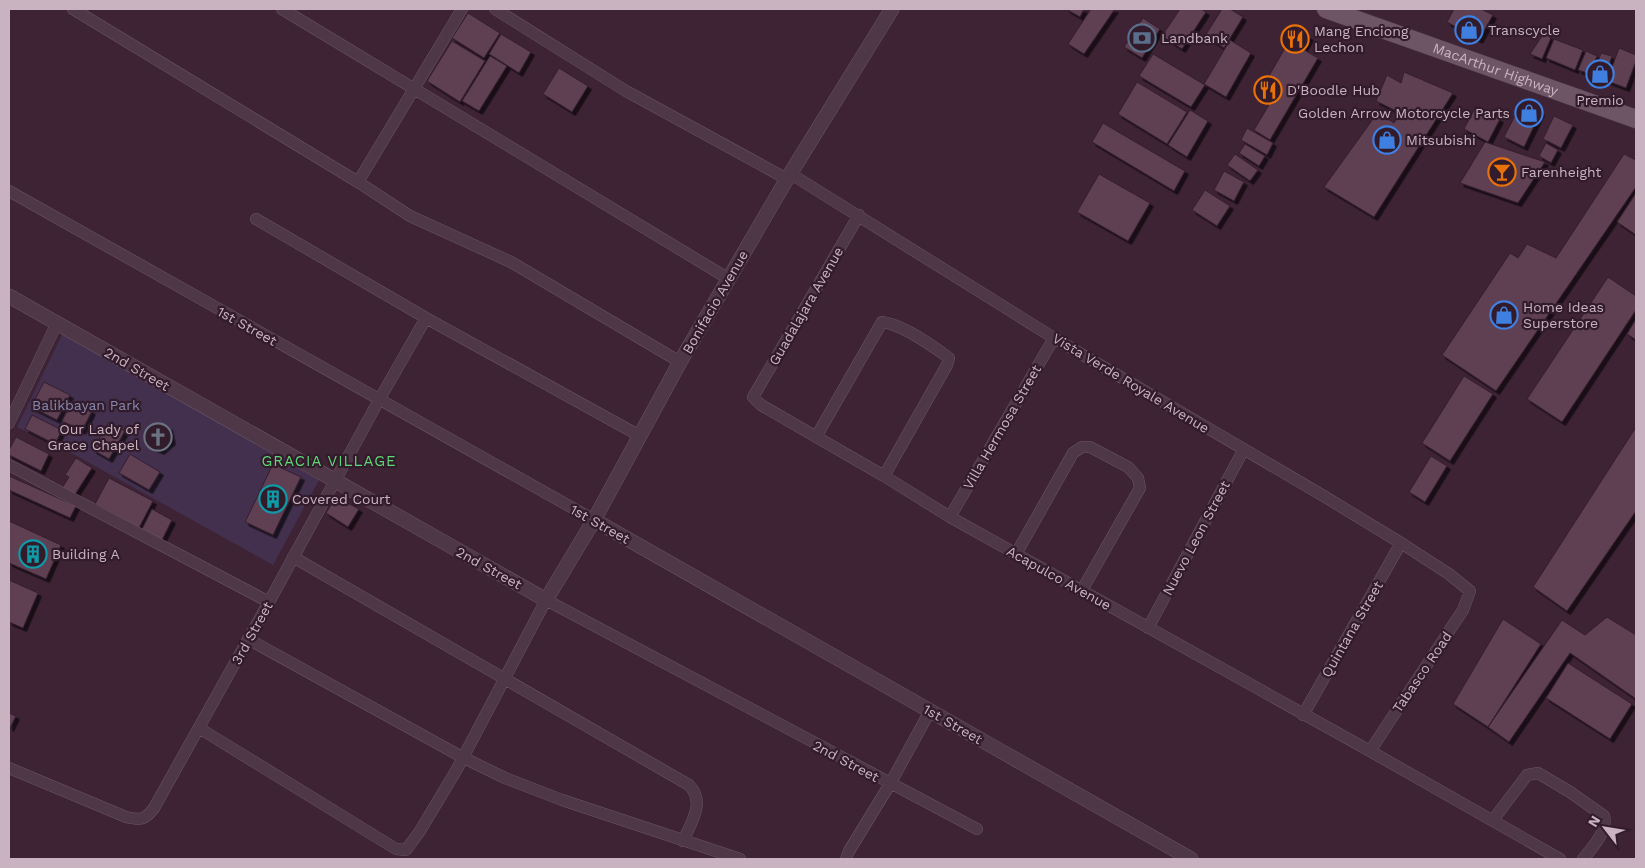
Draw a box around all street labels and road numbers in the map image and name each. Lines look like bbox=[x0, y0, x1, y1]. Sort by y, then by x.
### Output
street label: MacArthur Highway bbox=[1431, 40, 1561, 99]
street label: Guadalajara Avenue bbox=[766, 244, 846, 368]
street label: Bonifacio Avenue bbox=[679, 247, 751, 357]
street label: 1st Street bbox=[214, 303, 280, 349]
street label: Vista Verde Royale Avenue bbox=[1050, 330, 1212, 436]
street label: 2nd Street bbox=[102, 344, 173, 394]
street label: Villa Hermosa Street bbox=[960, 362, 1044, 492]
street label: Nuevo Leon Street bbox=[1159, 478, 1233, 598]
street label: 1st Street bbox=[567, 501, 633, 547]
street label: 2nd Street bbox=[453, 543, 525, 593]
street label: Acapulco Avenue bbox=[1004, 543, 1114, 613]
street label: Quintana Street bbox=[1318, 578, 1386, 680]
street label: 3rd Street bbox=[228, 599, 276, 667]
street label: Tabasco Road bbox=[1389, 628, 1455, 716]
street label: 1st Street bbox=[921, 701, 986, 747]
street label: 2nd Street bbox=[810, 737, 882, 785]

